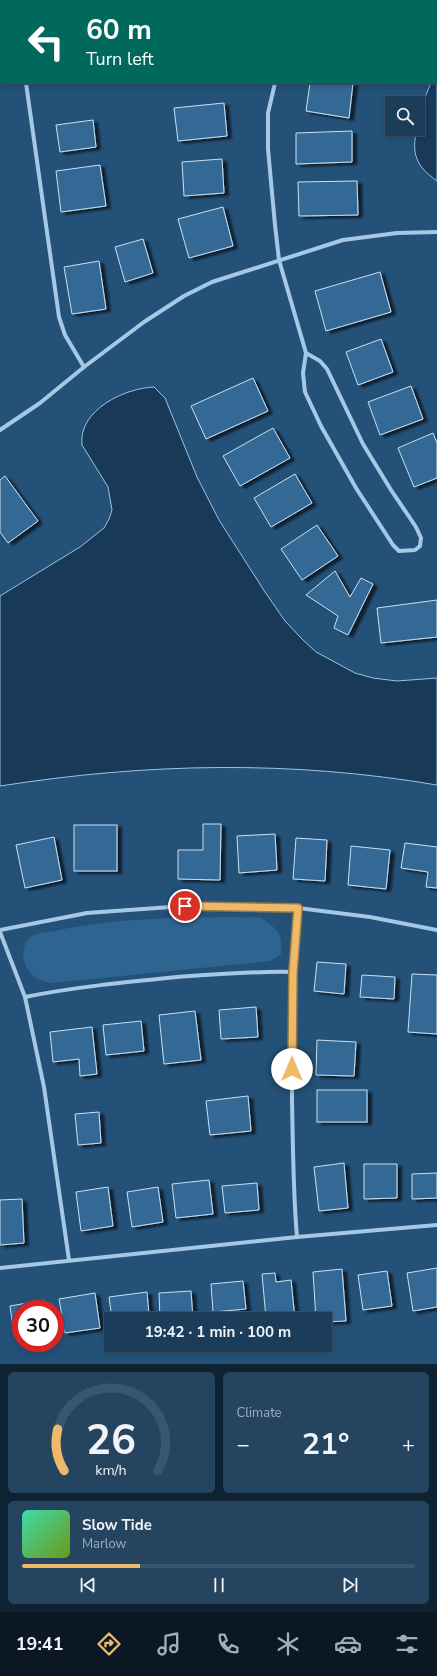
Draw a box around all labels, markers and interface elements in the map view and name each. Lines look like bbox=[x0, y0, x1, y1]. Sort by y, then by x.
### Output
text: 60 m bbox=[86, 11, 152, 49]
icon: left bbox=[20, 16, 72, 68]
text: Turn left bbox=[86, 47, 154, 71]
map controls bbox=[385, 96, 425, 136]
button: search bbox=[385, 96, 425, 136]
pin bbox=[168, 889, 202, 923]
icon: arrive bbox=[174, 895, 196, 917]
position arrow bbox=[271, 1048, 313, 1090]
speed limit sign: 30 bbox=[12, 1300, 64, 1352]
text: 19:42 · 1 min · 100 m bbox=[145, 1322, 291, 1342]
text: Climate bbox=[237, 1404, 282, 1422]
text: 26 bbox=[86, 1411, 136, 1468]
text: 21° bbox=[302, 1424, 349, 1465]
text: − bbox=[237, 1430, 250, 1460]
text: + bbox=[402, 1430, 415, 1460]
text: km/h bbox=[96, 1460, 127, 1479]
text: Slow Tide bbox=[82, 1515, 152, 1535]
text: Marlow bbox=[82, 1535, 127, 1553]
icon: previous bbox=[77, 1574, 99, 1596]
icon: pause bbox=[208, 1574, 230, 1596]
icon: next bbox=[339, 1574, 361, 1596]
icon: directions bbox=[95, 1630, 123, 1658]
icon: music bbox=[155, 1630, 183, 1658]
icon: phone bbox=[214, 1630, 242, 1658]
icon: climate bbox=[274, 1630, 302, 1658]
icon: car bbox=[334, 1630, 362, 1658]
icon: filters bbox=[393, 1630, 421, 1658]
text: 19:41 bbox=[16, 1632, 63, 1656]

